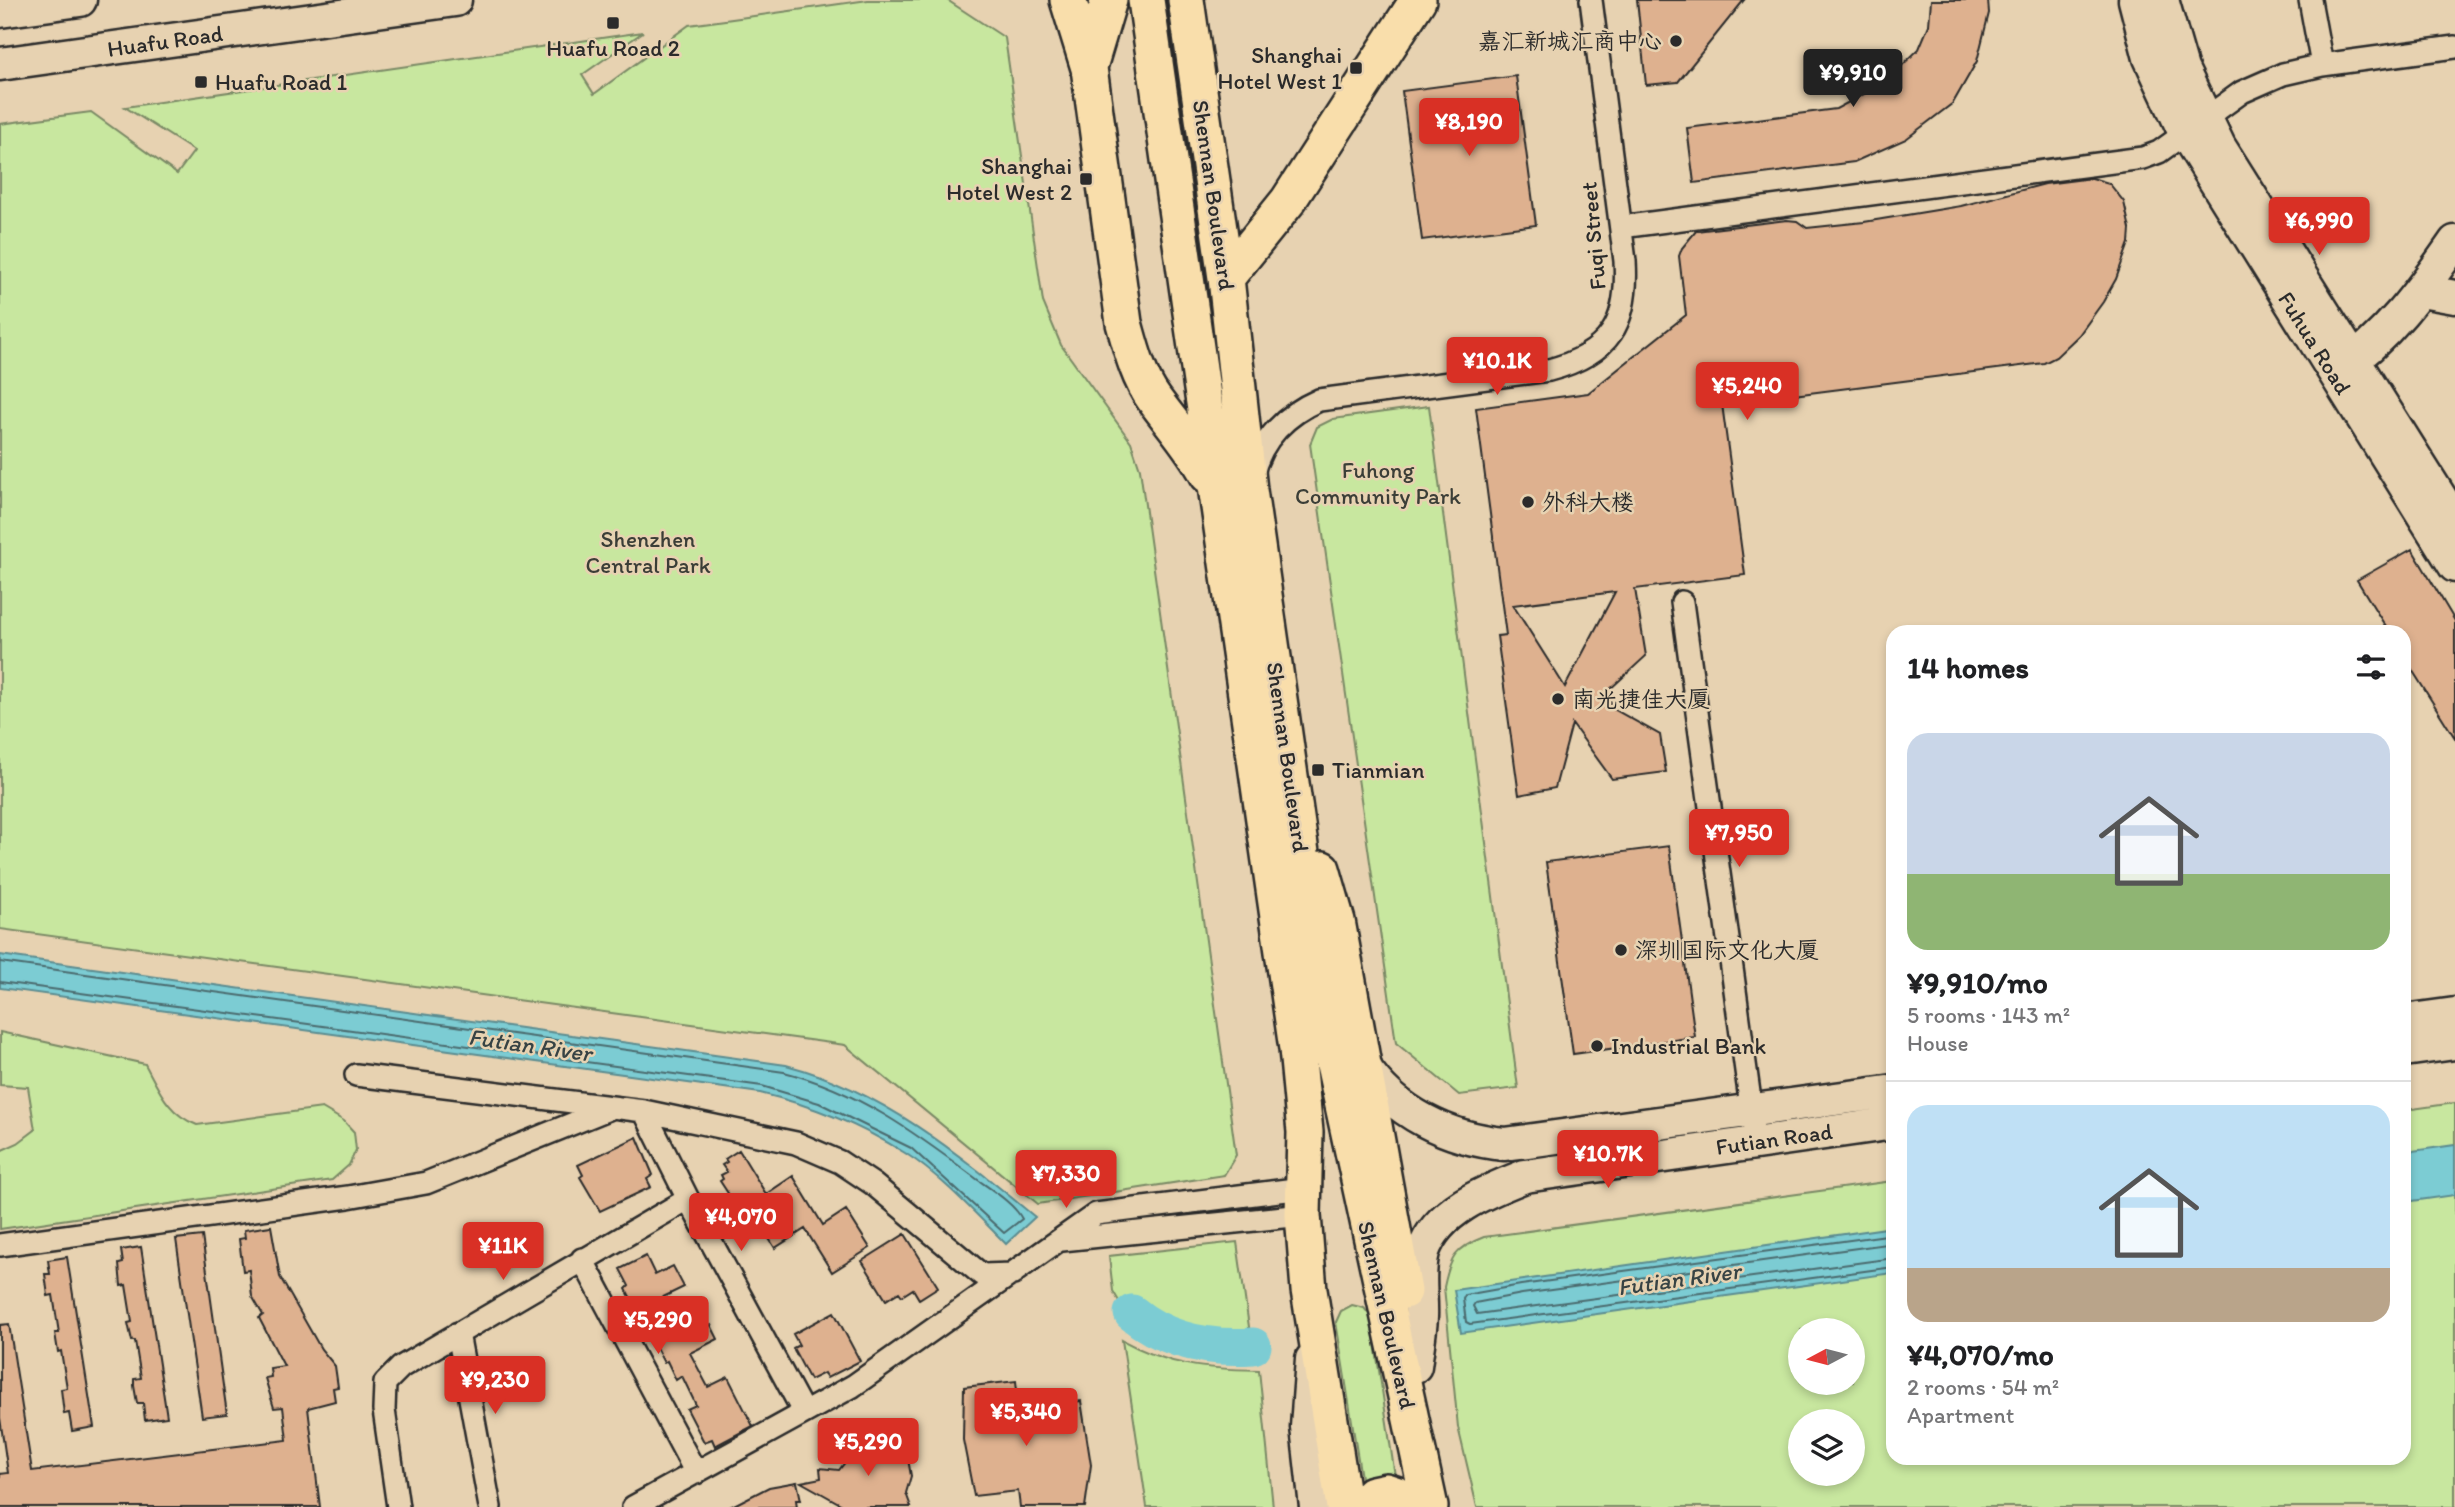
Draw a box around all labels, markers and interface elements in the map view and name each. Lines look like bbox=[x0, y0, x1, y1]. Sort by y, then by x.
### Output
marker: Huafu Road 2 bbox=[605, 15, 621, 31]
street label: Huafu Road bbox=[105, 19, 225, 63]
place label: 嘉汇新城汇商中心 bbox=[1478, 27, 1662, 55]
marker: 嘉汇新城汇商中心 bbox=[1668, 33, 1684, 49]
place label: Huafu Road 2 bbox=[546, 34, 680, 62]
place label: Shanghai Hotel West 1 bbox=[1218, 41, 1342, 95]
pin: ¥9,910 bbox=[1796, 50, 1910, 109]
text: ¥9,910 bbox=[1819, 58, 1887, 86]
marker: Shanghai Hotel West 1 bbox=[1348, 60, 1364, 76]
place label: Huafu Road 1 bbox=[215, 68, 347, 96]
marker: Huafu Road 1 bbox=[193, 74, 209, 90]
street label: Shennan Boulevard bbox=[1187, 98, 1241, 292]
pin: ¥8,190 bbox=[1412, 99, 1526, 158]
text: ¥8,190 bbox=[1435, 107, 1503, 135]
place label: Shanghai Hotel West 2 bbox=[946, 152, 1072, 206]
marker: Shanghai Hotel West 2 bbox=[1078, 171, 1094, 187]
street label: Fuqi Street bbox=[1574, 181, 1612, 291]
pin: ¥6,990 bbox=[2262, 198, 2376, 257]
text: ¥6,990 bbox=[2285, 206, 2353, 234]
street label: Fuhua Road bbox=[2272, 286, 2358, 400]
pin: ¥10.1K bbox=[1440, 338, 1554, 397]
text: ¥10.1K bbox=[1463, 346, 1531, 374]
pin: ¥5,240 bbox=[1690, 362, 1804, 422]
text: ¥5,240 bbox=[1712, 371, 1782, 399]
park label: Fuhong Community Park bbox=[1295, 456, 1461, 510]
place label: 外科大楼 bbox=[1542, 488, 1634, 516]
marker: 外科大楼 bbox=[1520, 494, 1536, 510]
park label: Shenzhen Central Park bbox=[585, 525, 711, 579]
icon: filters bbox=[2352, 648, 2390, 686]
text: 14 homes bbox=[1907, 649, 2029, 686]
street label: Shennan Boulevard bbox=[1261, 660, 1315, 854]
place label: 南光捷佳大厦 bbox=[1572, 685, 1710, 713]
marker: 南光捷佳大厦 bbox=[1550, 691, 1566, 707]
place label: Tianmian bbox=[1332, 756, 1424, 784]
marker: Tianmian bbox=[1310, 762, 1326, 778]
icon: home bbox=[2086, 778, 2212, 904]
pin: ¥7,950 bbox=[1682, 810, 1796, 869]
text: ¥7,950 bbox=[1705, 818, 1773, 846]
place label: 深圳国际文化大厦 bbox=[1635, 936, 1819, 964]
marker: 深圳国际文化大厦 bbox=[1613, 942, 1629, 958]
text: ¥9,910/mo bbox=[1907, 964, 2048, 1001]
text: 5 rooms · 143 m² bbox=[1907, 1001, 2070, 1029]
water label: Futian River bbox=[467, 1022, 596, 1068]
text: House bbox=[1907, 1029, 1969, 1057]
place label: Industrial Bank bbox=[1611, 1032, 1767, 1060]
marker: Industrial Bank bbox=[1589, 1038, 1605, 1054]
street label: Futian Road bbox=[1714, 1117, 1835, 1161]
pin: ¥10.7K bbox=[1551, 1130, 1665, 1190]
text: ¥10.7K bbox=[1573, 1139, 1643, 1167]
pin: ¥7,330 bbox=[1009, 1150, 1123, 1210]
icon: home bbox=[2086, 1150, 2212, 1276]
text: ¥7,330 bbox=[1032, 1159, 1100, 1187]
pin: ¥4,070 bbox=[684, 1194, 798, 1253]
text: ¥4,070 bbox=[705, 1202, 777, 1230]
street label: Shennan Boulevard bbox=[1352, 1218, 1422, 1412]
pin: ¥11K bbox=[462, 1222, 544, 1282]
text: ¥11K bbox=[479, 1231, 527, 1259]
water label: Futian River bbox=[1616, 1255, 1745, 1301]
pin: ¥5,290 bbox=[601, 1296, 715, 1356]
text: ¥5,290 bbox=[624, 1305, 692, 1333]
north arrow bbox=[1788, 1318, 1866, 1395]
map controls bbox=[1788, 1318, 1865, 1486]
text: ¥4,070/mo bbox=[1907, 1336, 2054, 1373]
pin: ¥9,230 bbox=[438, 1356, 552, 1416]
text: ¥9,230 bbox=[460, 1365, 530, 1393]
text: 2 rooms · 54 m² bbox=[1907, 1373, 2059, 1401]
pin: ¥5,340 bbox=[969, 1388, 1083, 1448]
text: ¥5,340 bbox=[991, 1397, 1061, 1425]
text: Apartment bbox=[1907, 1401, 2014, 1429]
button: layers bbox=[1788, 1409, 1865, 1486]
pin: ¥5,290 bbox=[811, 1418, 925, 1478]
text: ¥5,290 bbox=[834, 1427, 902, 1455]

